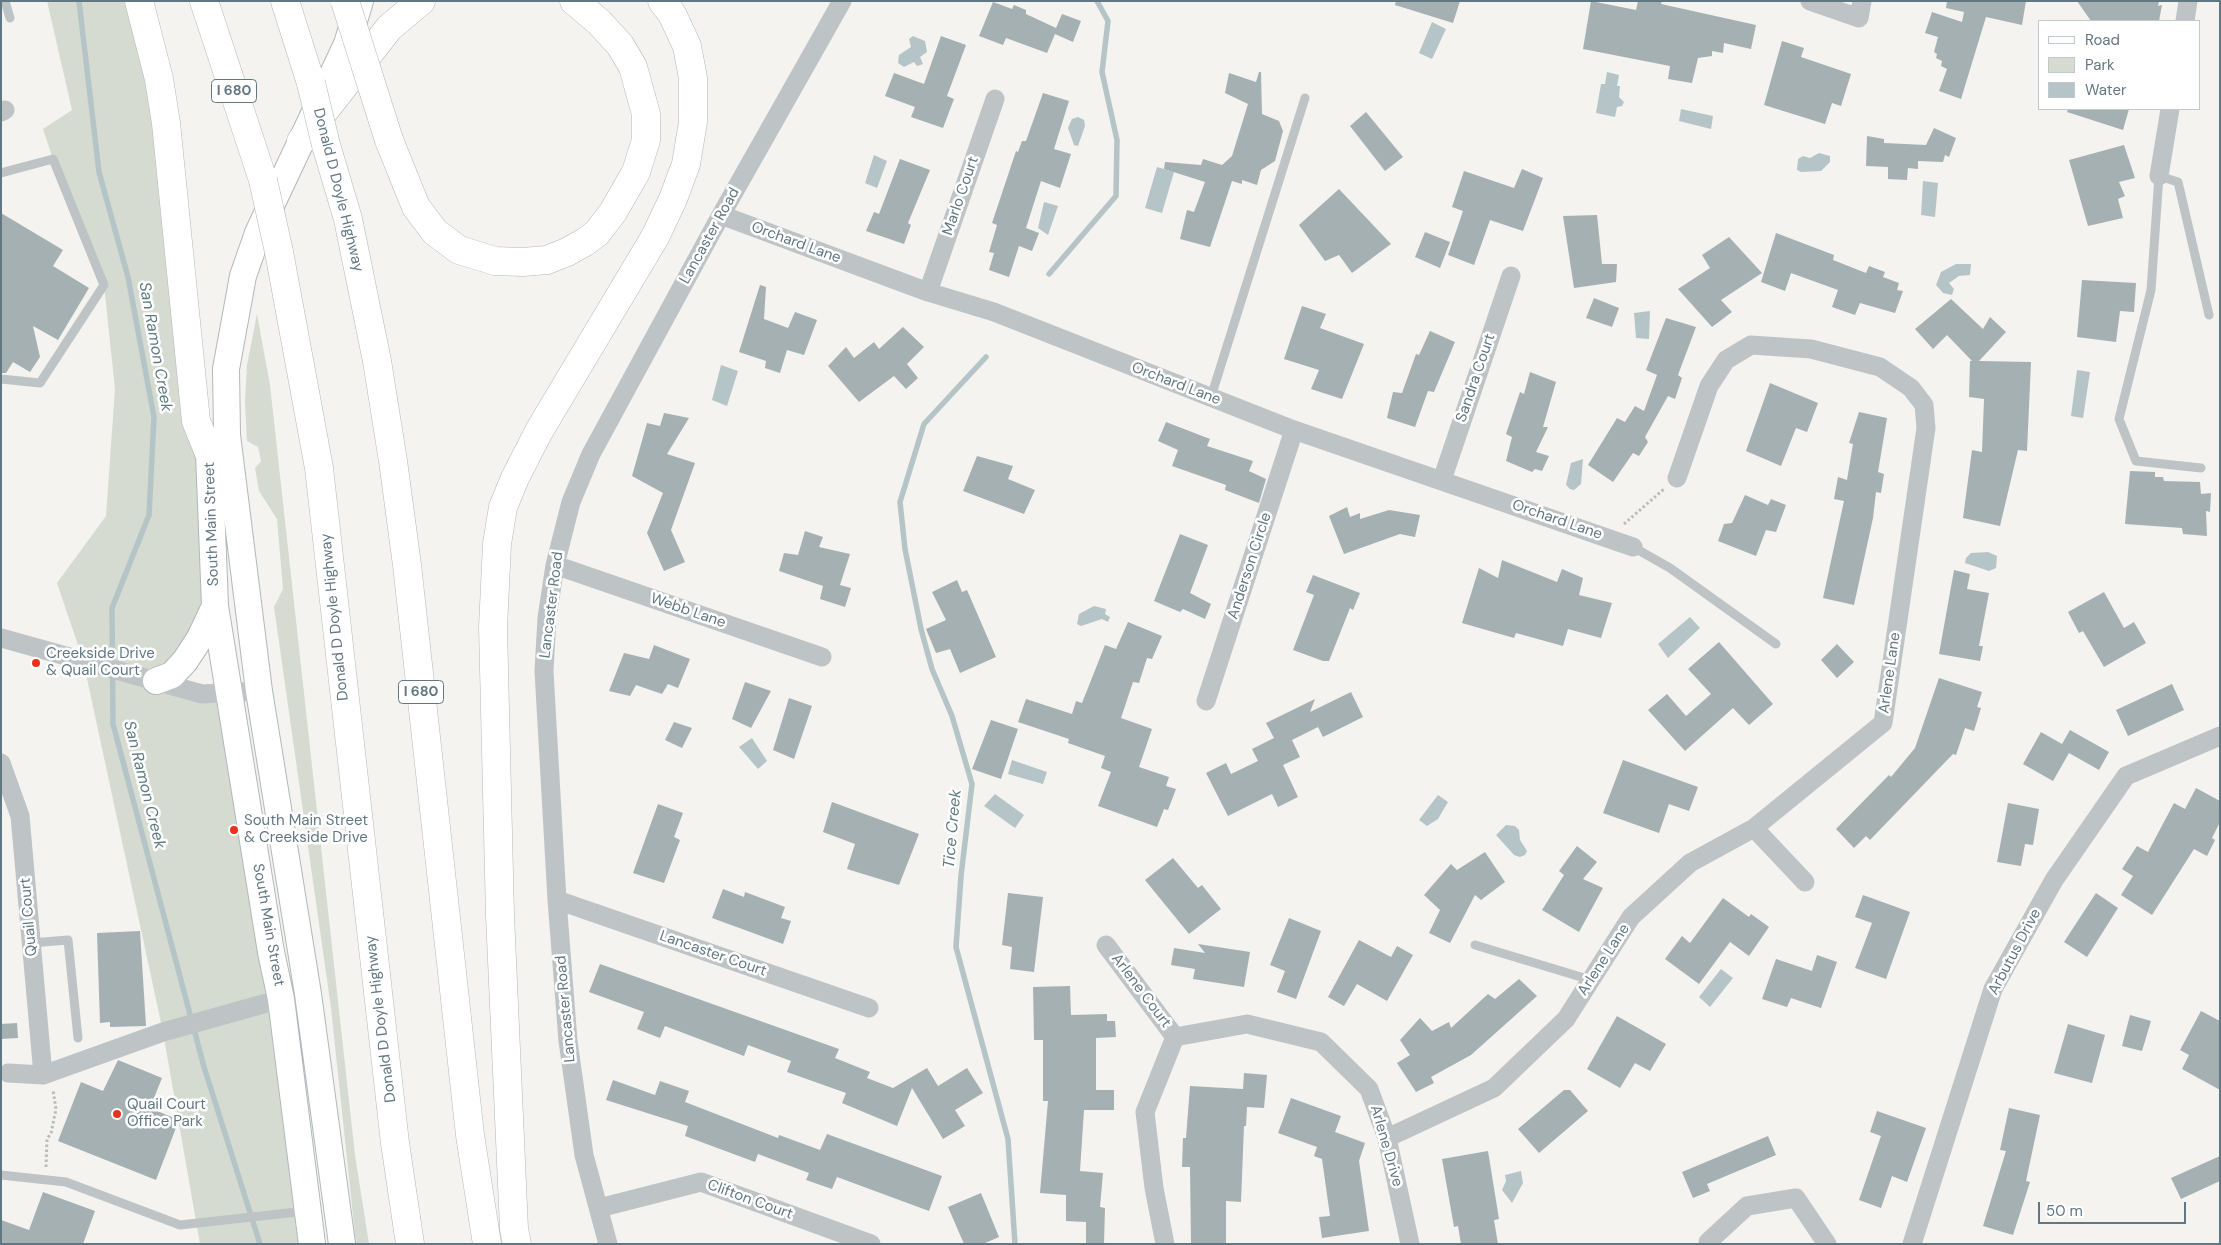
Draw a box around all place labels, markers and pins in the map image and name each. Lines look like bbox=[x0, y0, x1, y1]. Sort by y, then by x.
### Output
place label: Creekside Drive & Quail Court bbox=[46, 645, 155, 680]
marker: Creekside Drive & Quail Court bbox=[30, 657, 42, 669]
place label: South Main Street & Creekside Drive bbox=[244, 812, 368, 847]
marker: South Main Street & Creekside Drive bbox=[228, 824, 240, 836]
place label: Quail Court Office Park bbox=[127, 1096, 206, 1131]
marker: Quail Court Office Park bbox=[111, 1108, 123, 1120]

